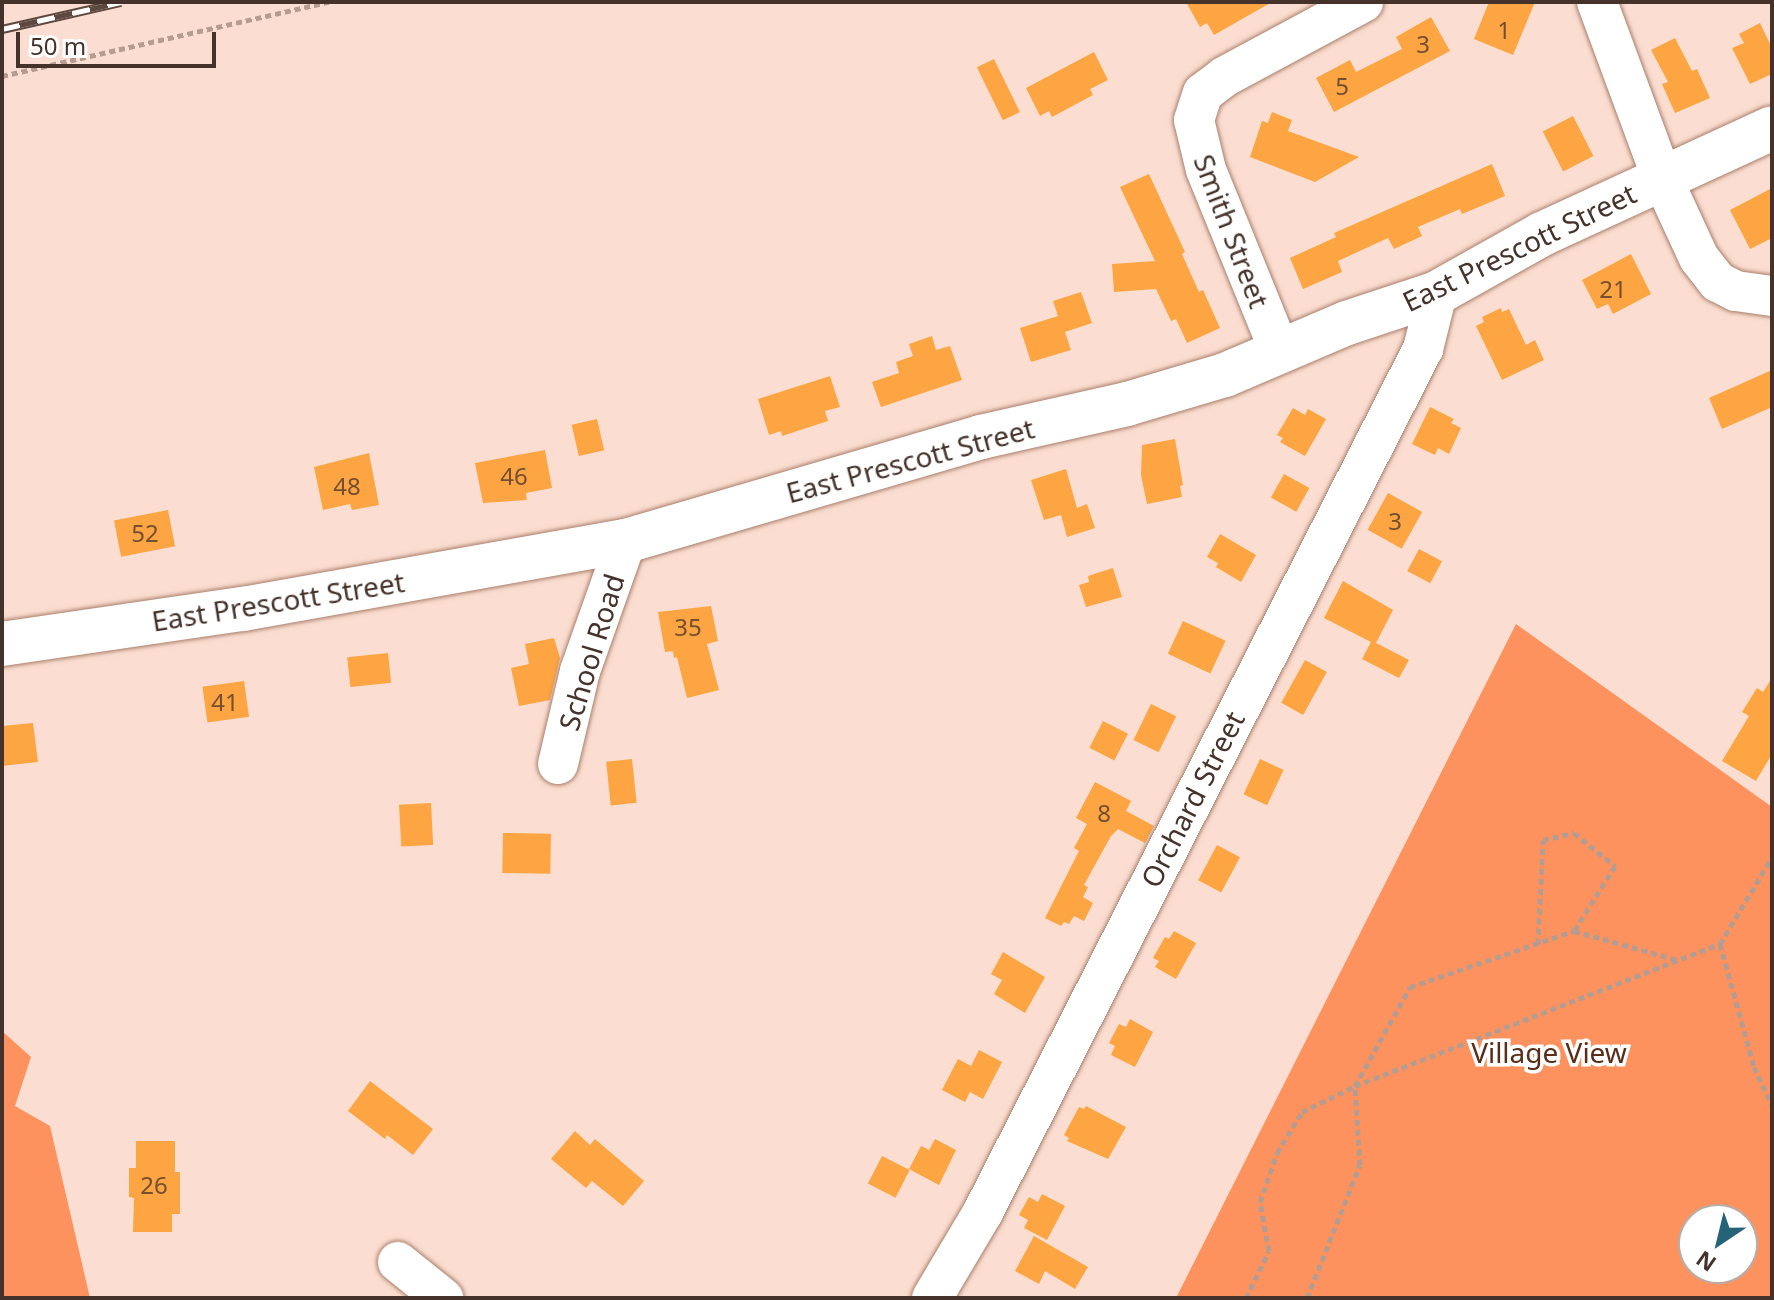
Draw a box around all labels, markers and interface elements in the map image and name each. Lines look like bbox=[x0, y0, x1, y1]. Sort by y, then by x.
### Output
scale bar bbox=[20, 16, 220, 66]
house number: 1 bbox=[1497, 16, 1511, 44]
text: 50 m bbox=[30, 29, 86, 62]
house number: 3 bbox=[1416, 30, 1430, 58]
house number: 5 bbox=[1335, 72, 1349, 100]
street label: Smith Street bbox=[1187, 150, 1277, 312]
street label: East Prescott Street bbox=[1397, 176, 1641, 318]
house number: 21 bbox=[1599, 275, 1627, 303]
street label: East Prescott Street bbox=[782, 411, 1038, 509]
house number: 46 bbox=[500, 462, 528, 490]
house number: 48 bbox=[333, 472, 361, 500]
house number: 3 bbox=[1388, 507, 1402, 535]
house number: 52 bbox=[131, 519, 159, 547]
street label: East Prescott Street bbox=[149, 564, 407, 638]
street label: School Road bbox=[551, 570, 631, 734]
house number: 35 bbox=[674, 613, 702, 641]
house number: 41 bbox=[211, 688, 239, 716]
street label: Orchard Street bbox=[1133, 705, 1251, 893]
house number: 8 bbox=[1097, 799, 1111, 827]
park label: Village View bbox=[1471, 1035, 1627, 1069]
house number: 26 bbox=[140, 1171, 168, 1199]
north arrow bbox=[1678, 1204, 1758, 1284]
text: N bbox=[1689, 1245, 1721, 1279]

